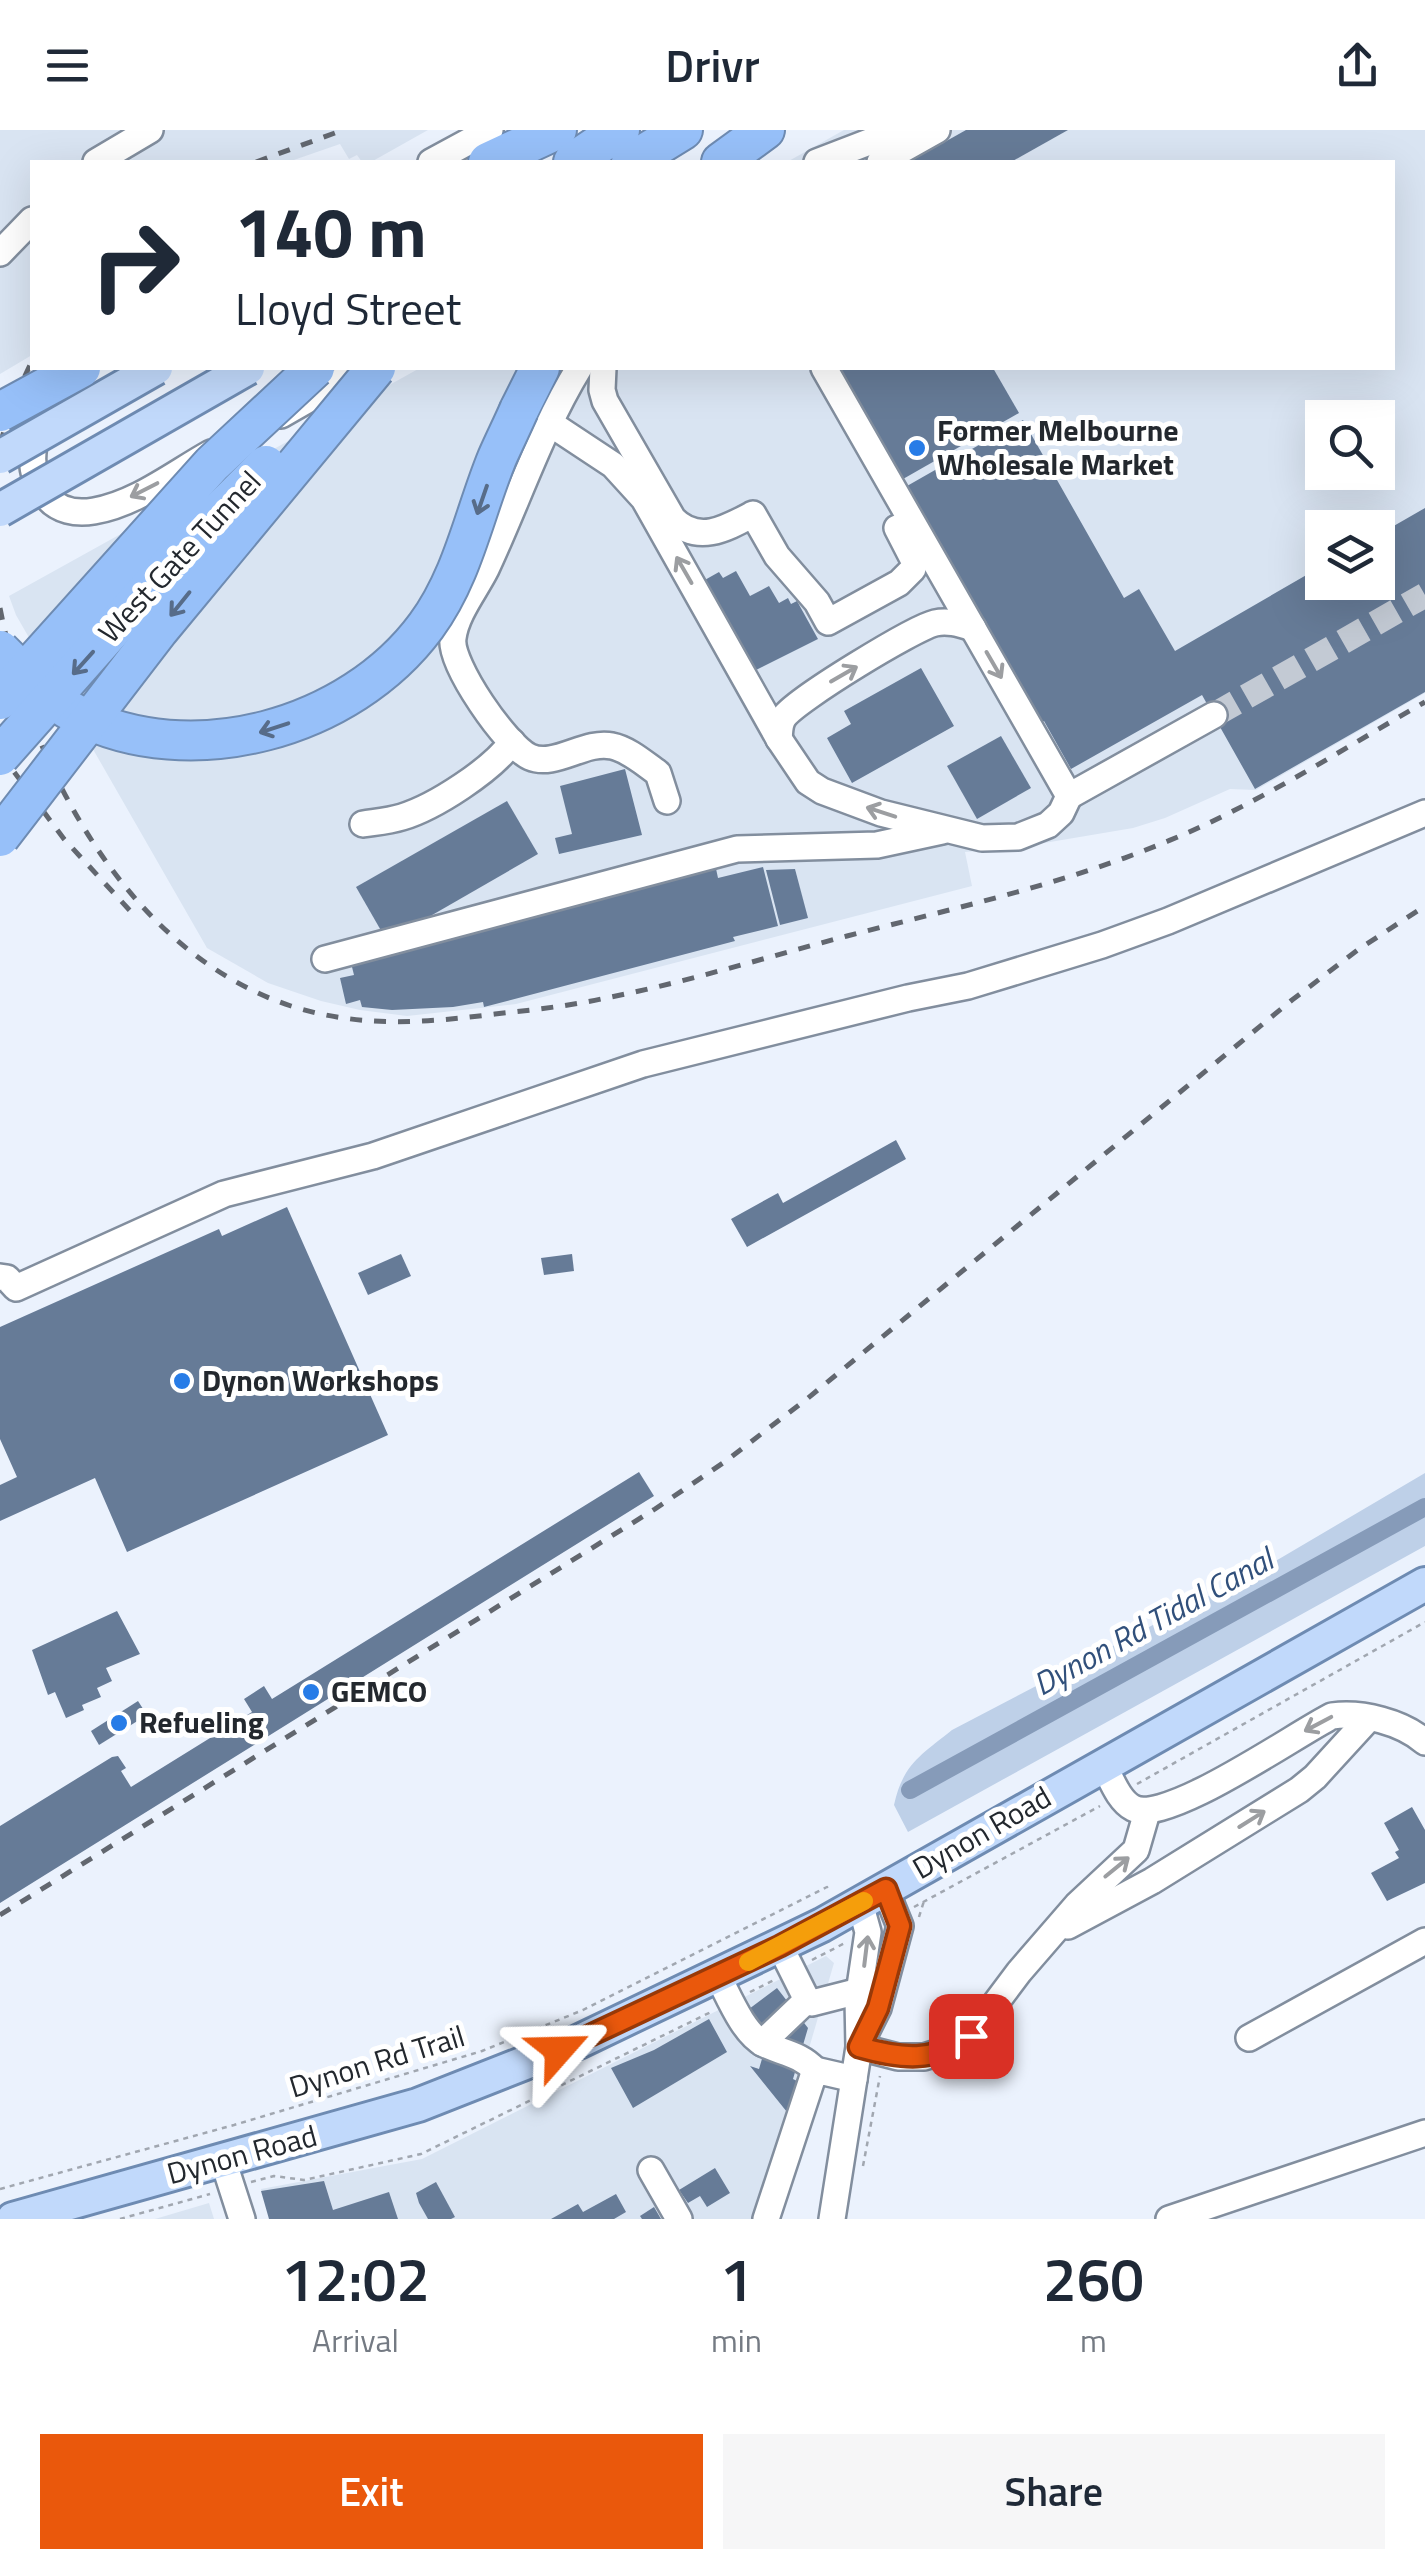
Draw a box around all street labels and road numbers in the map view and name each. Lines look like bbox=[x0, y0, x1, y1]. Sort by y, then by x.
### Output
street label: West Gate Tunnel bbox=[87, 460, 272, 653]
street label: Dynon Road bbox=[904, 1774, 1059, 1890]
street label: Dynon Rd Trail bbox=[283, 2013, 470, 2110]
street label: Dynon Road bbox=[162, 2112, 322, 2196]

